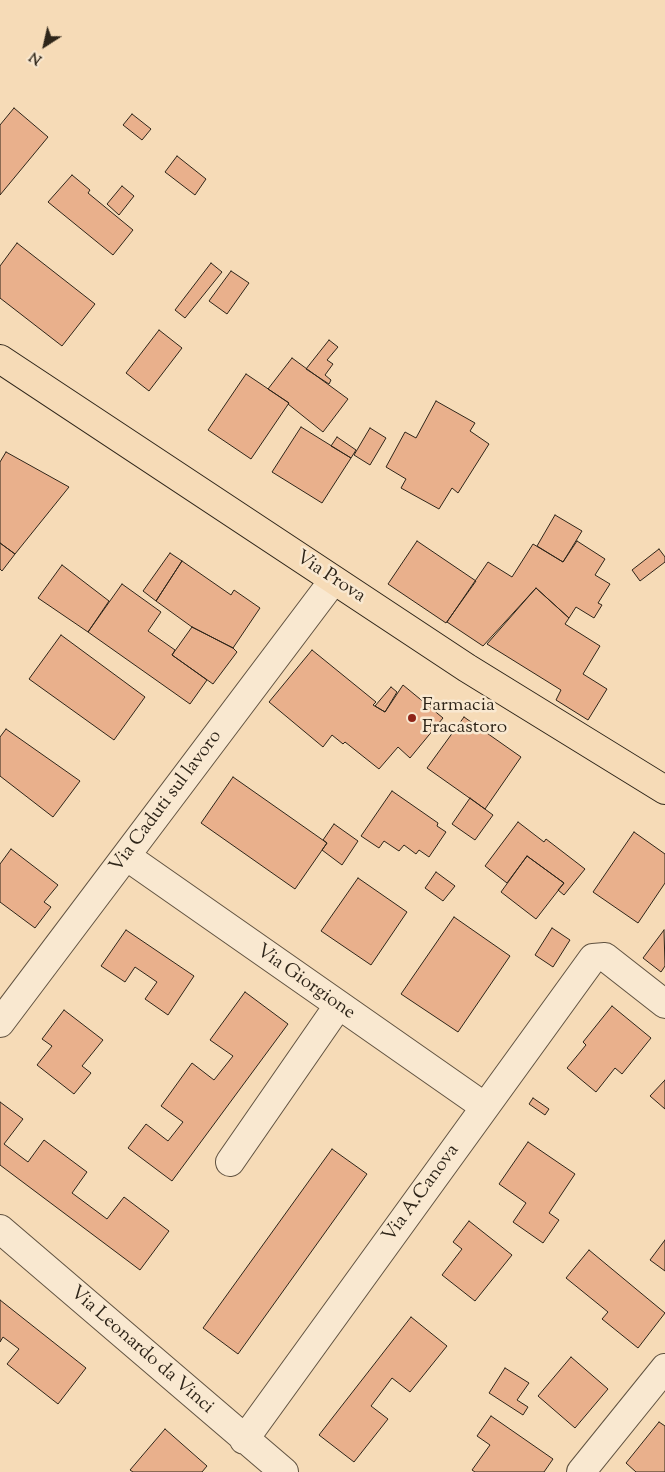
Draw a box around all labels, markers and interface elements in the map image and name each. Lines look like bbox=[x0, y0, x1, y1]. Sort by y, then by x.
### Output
north arrow bbox=[20, 20, 70, 70]
text: N bbox=[26, 46, 47, 69]
street label: Via Prova bbox=[291, 547, 369, 609]
place label: Farmacia Fracastoro bbox=[422, 696, 507, 740]
marker: Farmacia Fracastoro bbox=[406, 712, 418, 724]
street label: Via Caduti sul lavoro bbox=[106, 726, 228, 878]
street label: Via Giorgione bbox=[251, 940, 359, 1026]
street label: Via A.Canova bbox=[379, 1141, 465, 1247]
street label: Via Leonardo da Vinci bbox=[64, 1282, 218, 1420]

